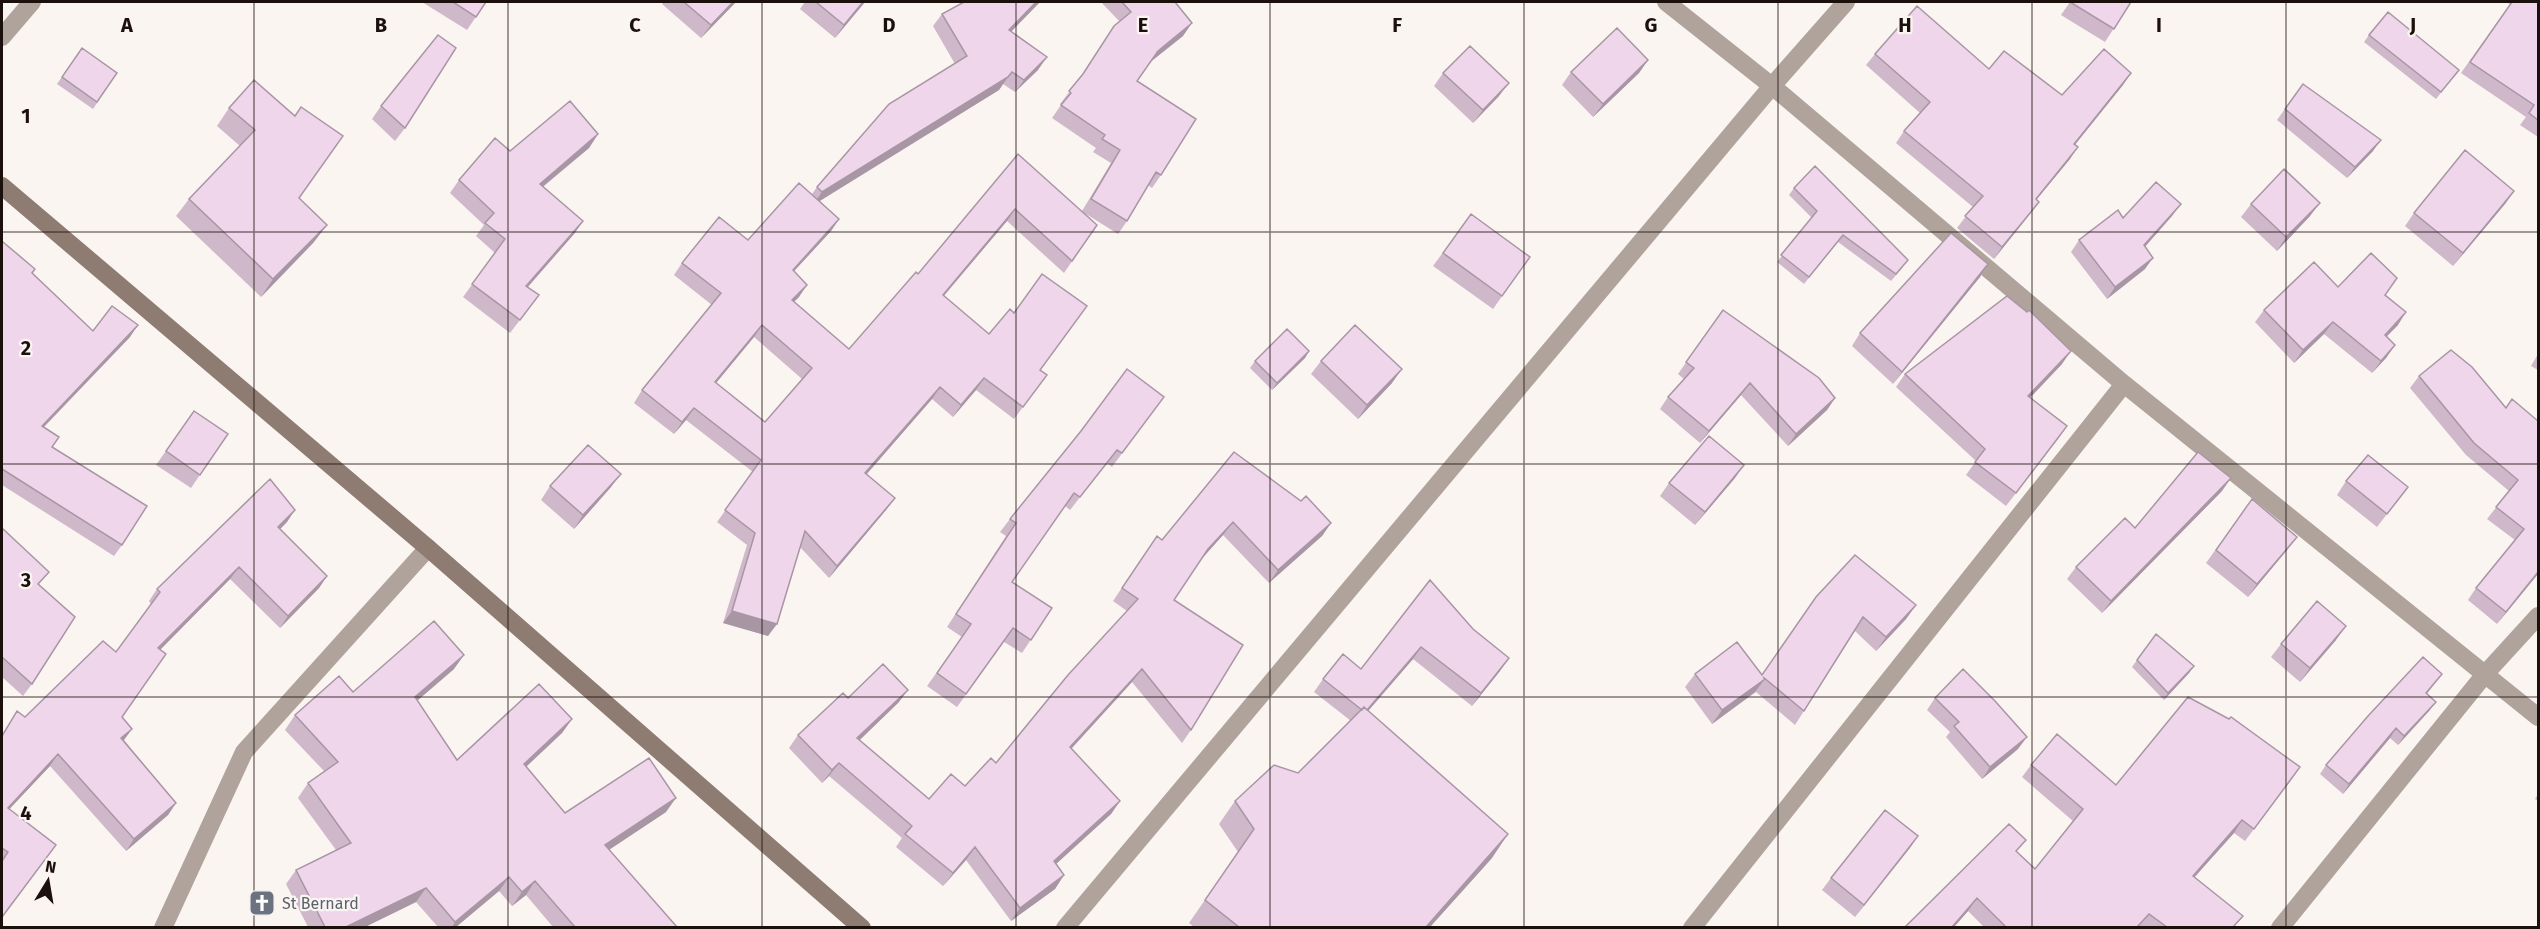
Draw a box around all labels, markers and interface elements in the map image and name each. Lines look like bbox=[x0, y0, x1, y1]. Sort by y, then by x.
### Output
text: A bbox=[120, 13, 134, 37]
text: B bbox=[375, 13, 387, 37]
text: C bbox=[629, 13, 641, 37]
text: D bbox=[882, 13, 896, 37]
text: E bbox=[1138, 13, 1148, 37]
text: F bbox=[1392, 13, 1402, 37]
text: G bbox=[1645, 13, 1657, 37]
text: H bbox=[1898, 13, 1912, 37]
text: I bbox=[2156, 13, 2162, 37]
text: J bbox=[2409, 13, 2416, 37]
text: 1 bbox=[21, 104, 31, 128]
text: 2 bbox=[21, 336, 31, 360]
text: 3 bbox=[20, 568, 31, 592]
text: 4 bbox=[20, 801, 32, 825]
north arrow bbox=[18, 851, 78, 911]
text: N bbox=[44, 856, 58, 877]
church icon: St Bernard bbox=[247, 888, 277, 918]
place label: St Bernard bbox=[282, 894, 359, 913]

